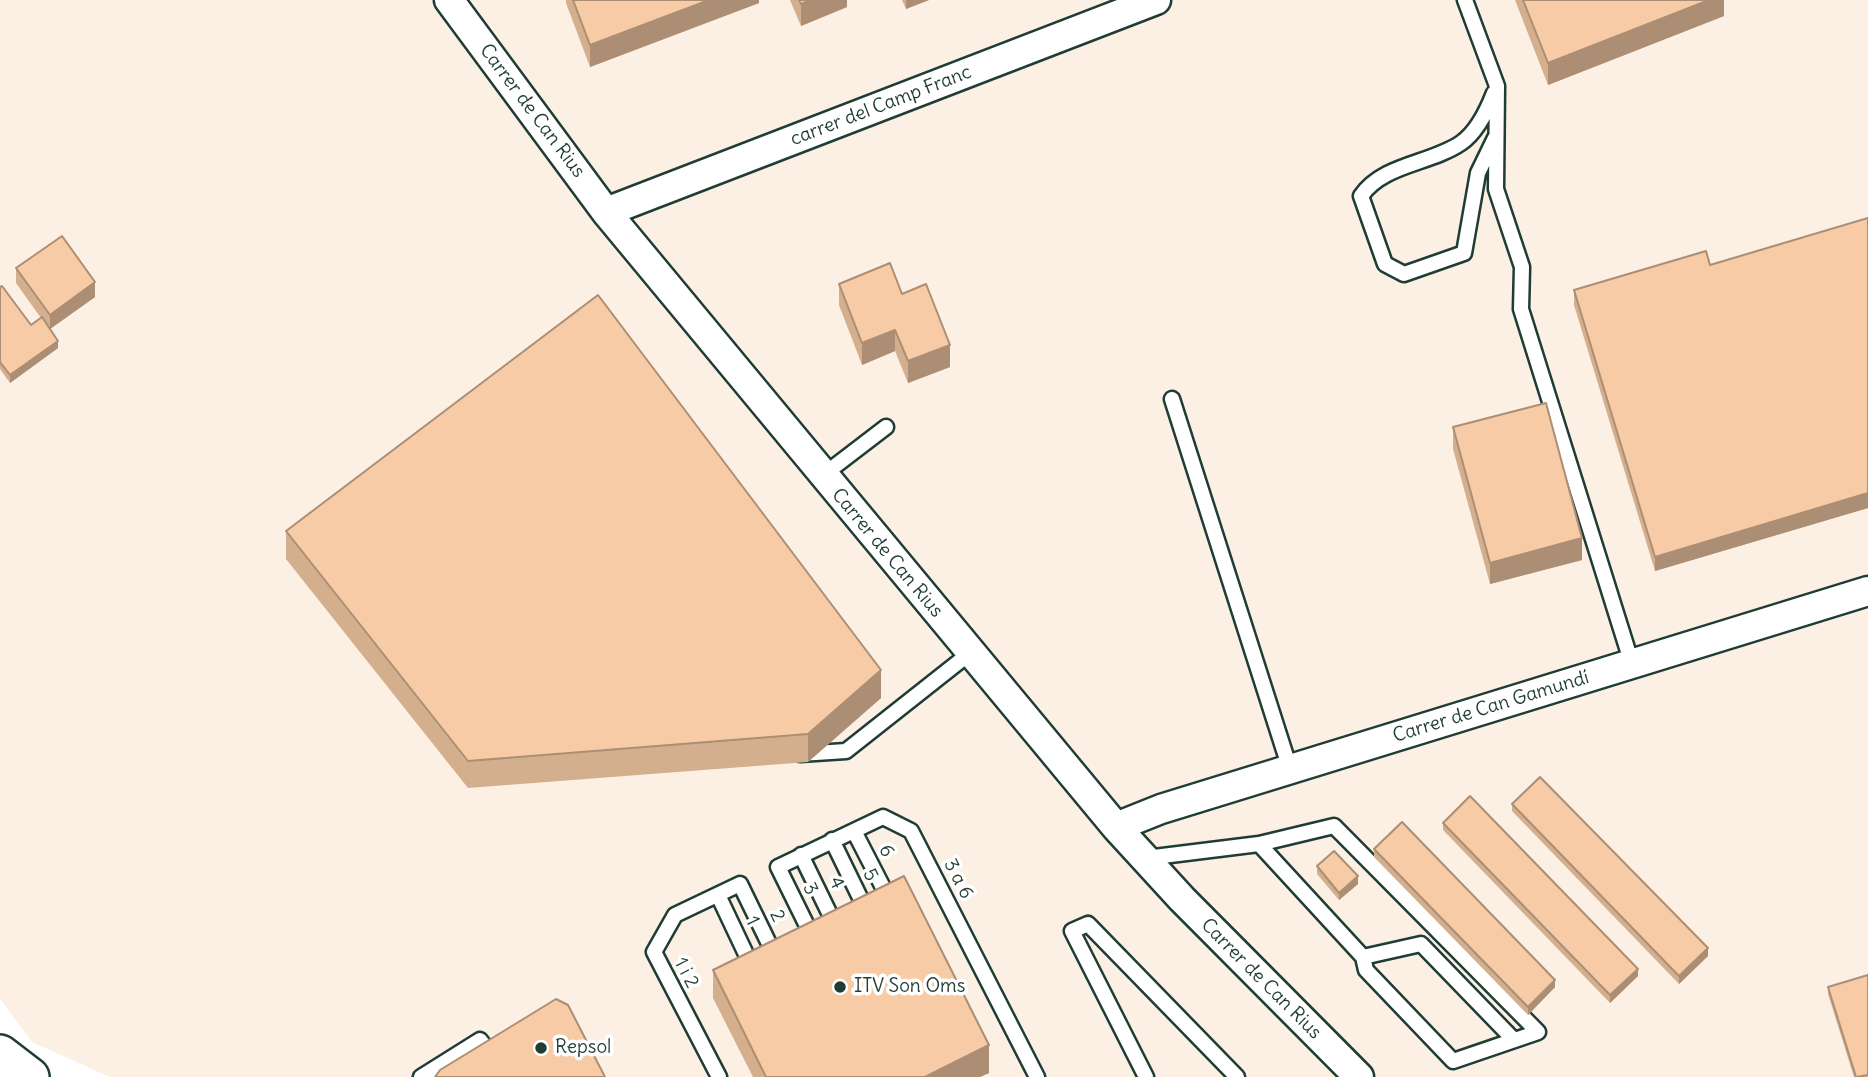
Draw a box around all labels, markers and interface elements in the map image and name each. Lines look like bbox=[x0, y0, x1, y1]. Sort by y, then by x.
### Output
street label: Carrer de Can Rius bbox=[474, 40, 590, 182]
street label: carrer del Camp Franc bbox=[787, 61, 975, 151]
street label: Carrer de Can Rius bbox=[826, 484, 948, 622]
street label: Carrer de Can Gamundí bbox=[1390, 666, 1592, 748]
street label: 6 bbox=[873, 841, 899, 861]
street label: 3 a 6 bbox=[938, 855, 978, 903]
street label: 5 bbox=[857, 865, 883, 885]
street label: 4 bbox=[823, 873, 849, 893]
street label: 3 bbox=[797, 879, 823, 899]
street label: 2 bbox=[764, 906, 790, 926]
street label: 1 bbox=[740, 913, 764, 929]
street label: Carrer de Can Rius bbox=[1196, 914, 1326, 1044]
street label: 1 i 2 bbox=[669, 954, 703, 992]
place label: ITV Son Oms bbox=[854, 976, 965, 998]
marker: ITV Son Oms bbox=[832, 979, 848, 995]
place label: Repsol bbox=[555, 1037, 611, 1059]
marker: Repsol bbox=[533, 1040, 549, 1056]

